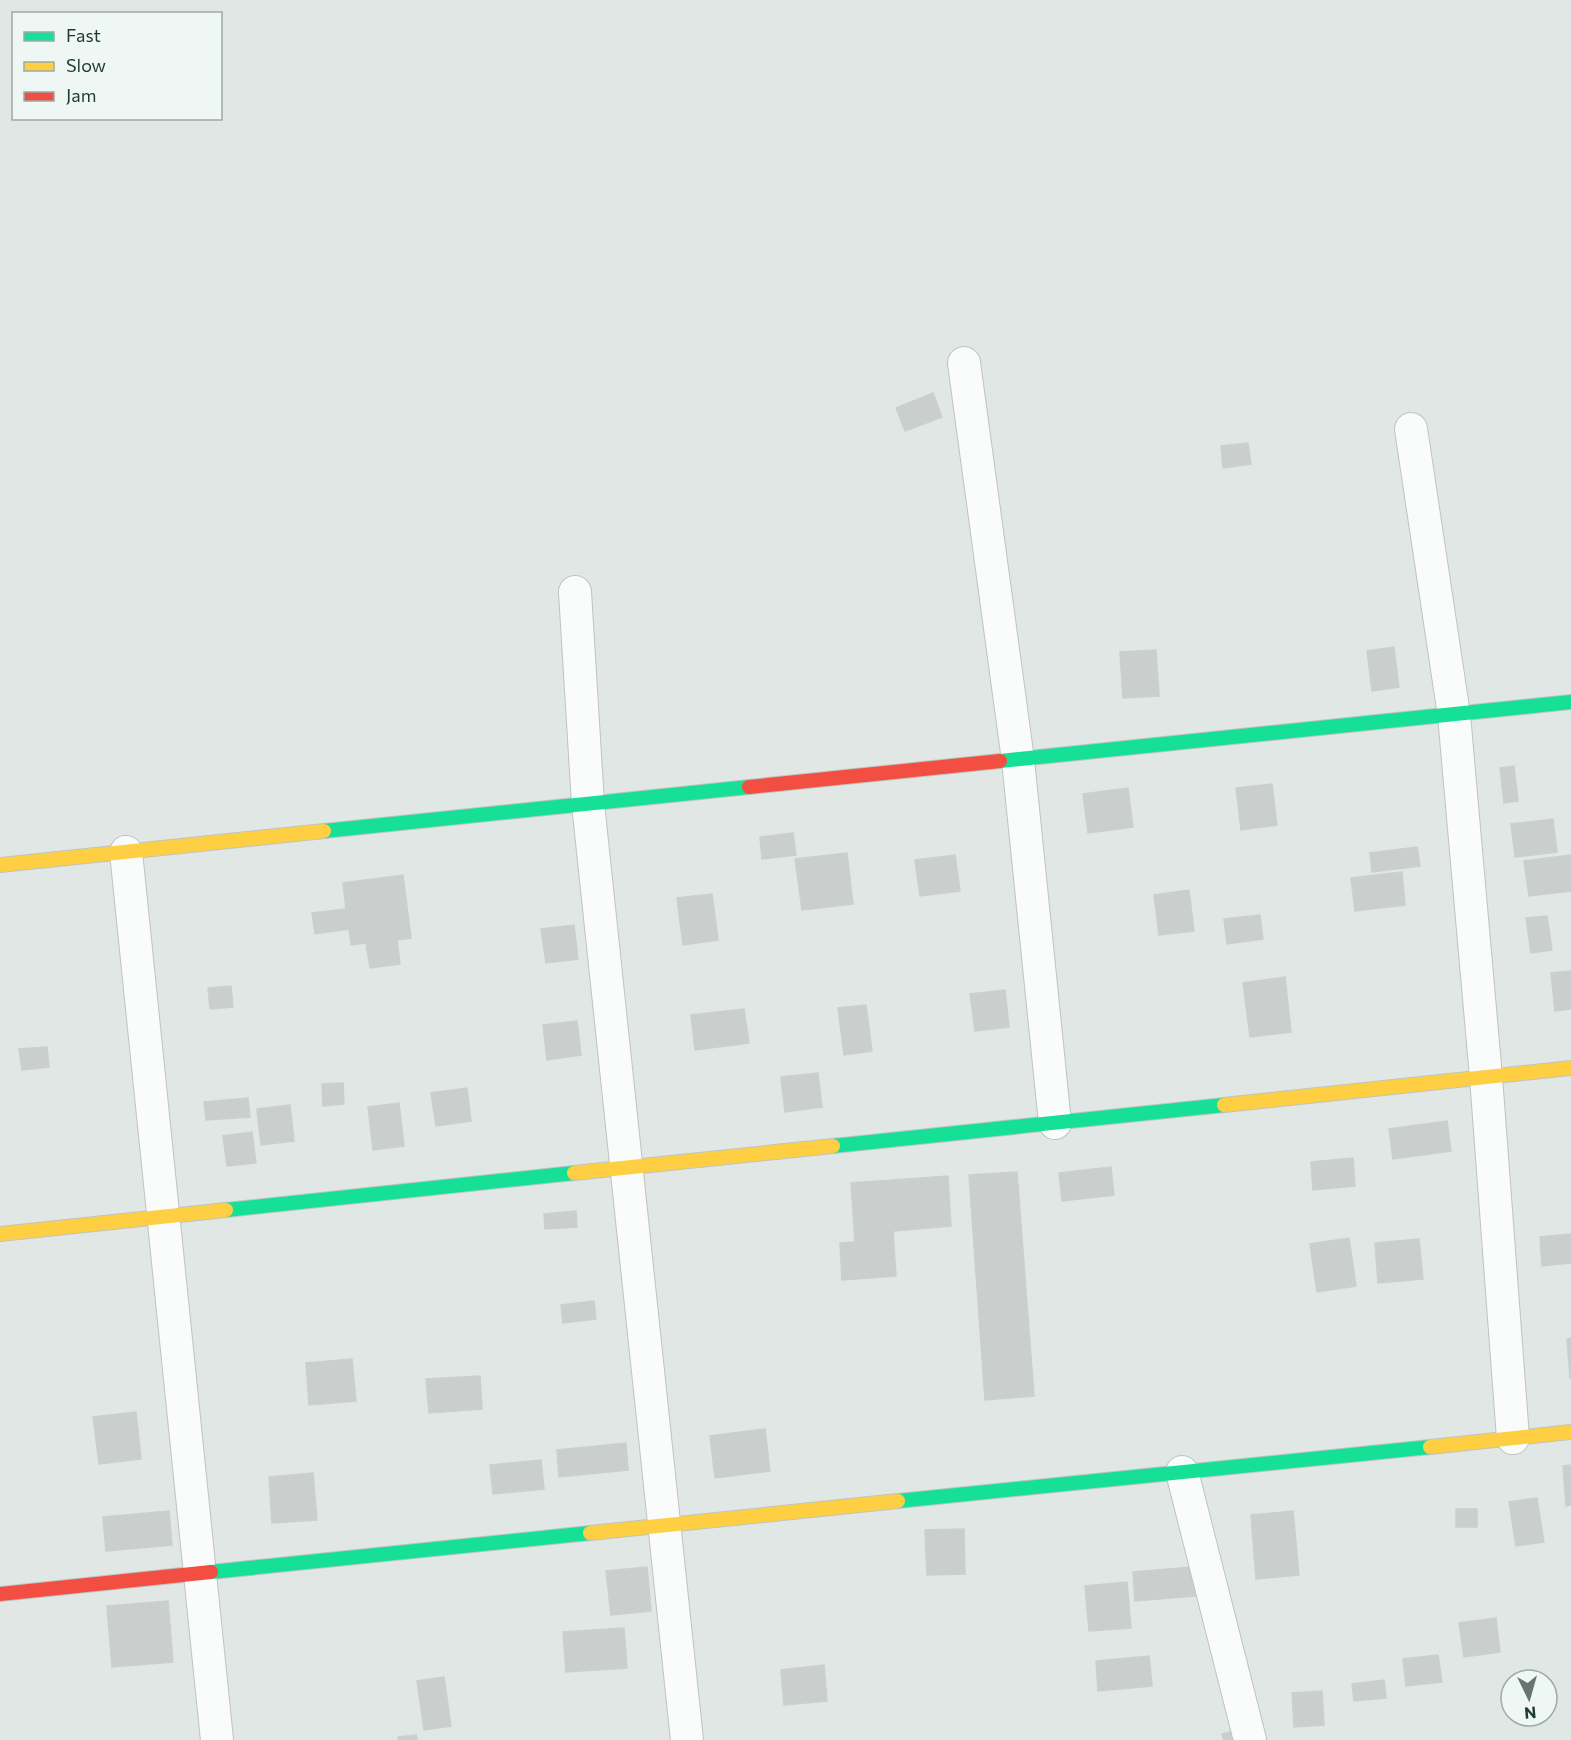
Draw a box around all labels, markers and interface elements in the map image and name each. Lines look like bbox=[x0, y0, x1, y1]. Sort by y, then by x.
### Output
legend bbox=[12, 12, 222, 120]
text: Fast bbox=[66, 24, 101, 46]
text: Slow bbox=[66, 54, 106, 76]
text: Jam bbox=[66, 84, 96, 106]
north arrow bbox=[1499, 1668, 1559, 1728]
text: N bbox=[1524, 1703, 1537, 1723]

